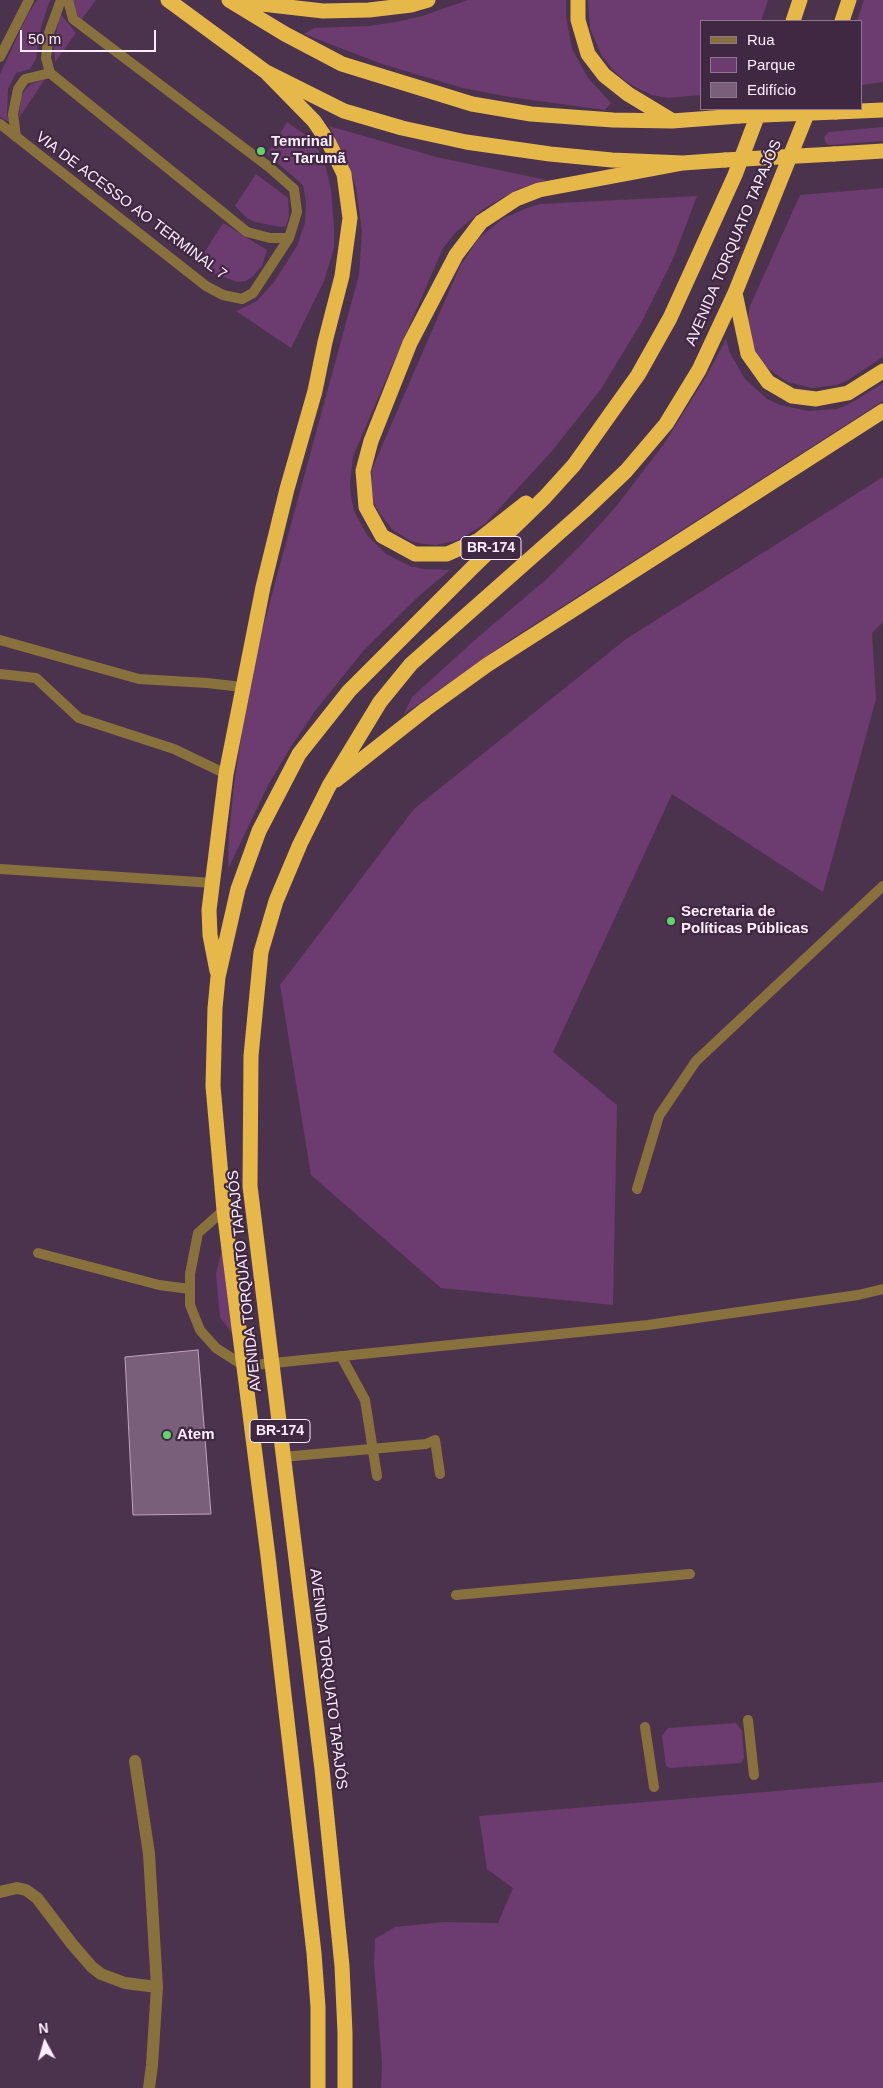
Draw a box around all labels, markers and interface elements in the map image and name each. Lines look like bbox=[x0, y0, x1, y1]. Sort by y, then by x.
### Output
scale bar bbox=[22, 20, 159, 52]
legend bbox=[700, 20, 863, 110]
text: 50 m bbox=[28, 30, 61, 47]
text: Rua bbox=[747, 31, 775, 48]
text: Parque bbox=[747, 56, 795, 73]
text: Edifício bbox=[747, 81, 796, 98]
street label: VIA DE ACESSO AO TERMINAL 7 bbox=[32, 128, 230, 284]
place label: Temrinal 7 - Tarumã bbox=[271, 133, 346, 168]
street label: AVENIDA TORQUATO TAPAJÓS bbox=[682, 137, 786, 349]
marker: Temrinal 7 - Tarumã bbox=[255, 145, 267, 157]
road number: BR-174 bbox=[461, 536, 521, 560]
place label: Secretaria de Políticas Públicas bbox=[681, 903, 809, 938]
marker: Secretaria de Políticas Públicas bbox=[665, 915, 677, 927]
street label: AVENIDA TORQUATO TAPAJÓS bbox=[224, 1169, 266, 1393]
road number: BR-174 bbox=[250, 1420, 310, 1442]
place label: Atem bbox=[177, 1426, 215, 1444]
marker: Atem bbox=[161, 1429, 173, 1441]
street label: AVENIDA TORQUATO TAPAJÓS bbox=[306, 1567, 350, 1791]
north arrow bbox=[20, 2018, 70, 2068]
text: N bbox=[38, 2020, 49, 2037]

